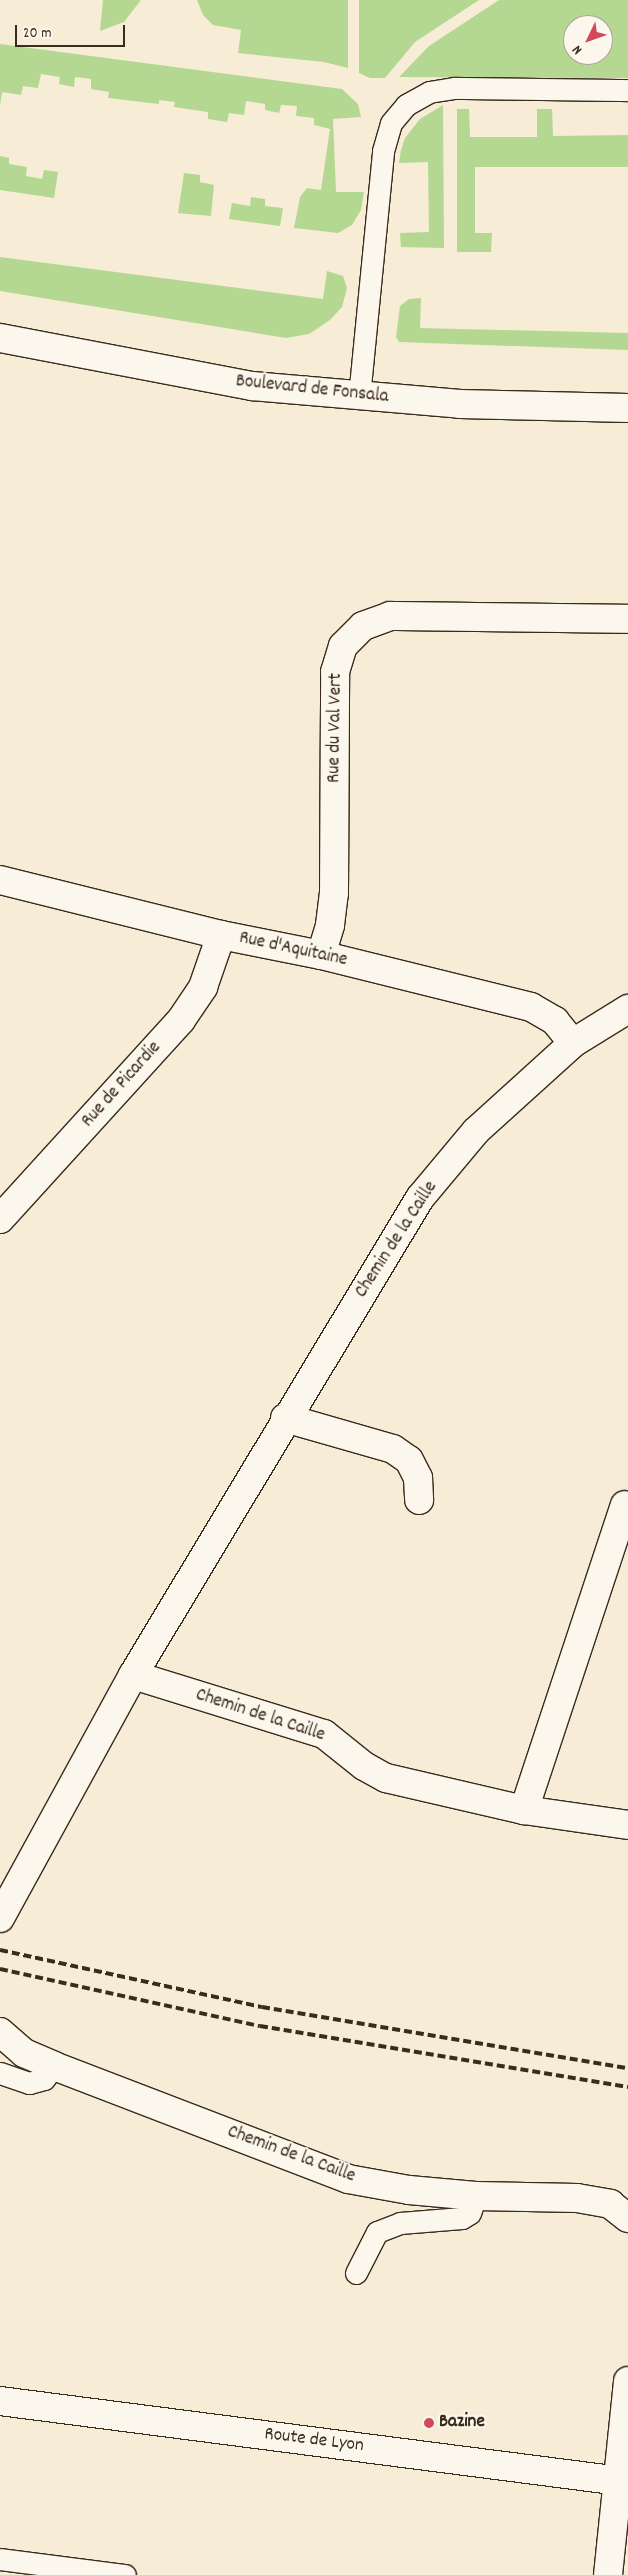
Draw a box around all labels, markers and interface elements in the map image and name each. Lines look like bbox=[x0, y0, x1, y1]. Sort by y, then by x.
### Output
scale bar bbox=[18, 15, 128, 47]
north arrow bbox=[563, 15, 613, 65]
text: 20 m bbox=[23, 23, 51, 45]
text: N bbox=[568, 40, 587, 59]
street label: Boulevard de Fonsala bbox=[235, 371, 389, 409]
street label: Rue du Val Vert bbox=[324, 673, 348, 783]
street label: Rue d'Aquitaine bbox=[237, 927, 349, 973]
street label: Rue de Picardie bbox=[77, 1037, 167, 1133]
street label: Chemin de la Caille bbox=[351, 1177, 443, 1303]
street label: Chemin de la Caille bbox=[192, 1684, 328, 1748]
street label: Chemin de la Caille bbox=[224, 2121, 358, 2189]
place label: Bazine bbox=[439, 2412, 485, 2434]
marker: Bazine bbox=[423, 2417, 435, 2429]
street label: Route de Lyon bbox=[263, 2424, 365, 2458]

